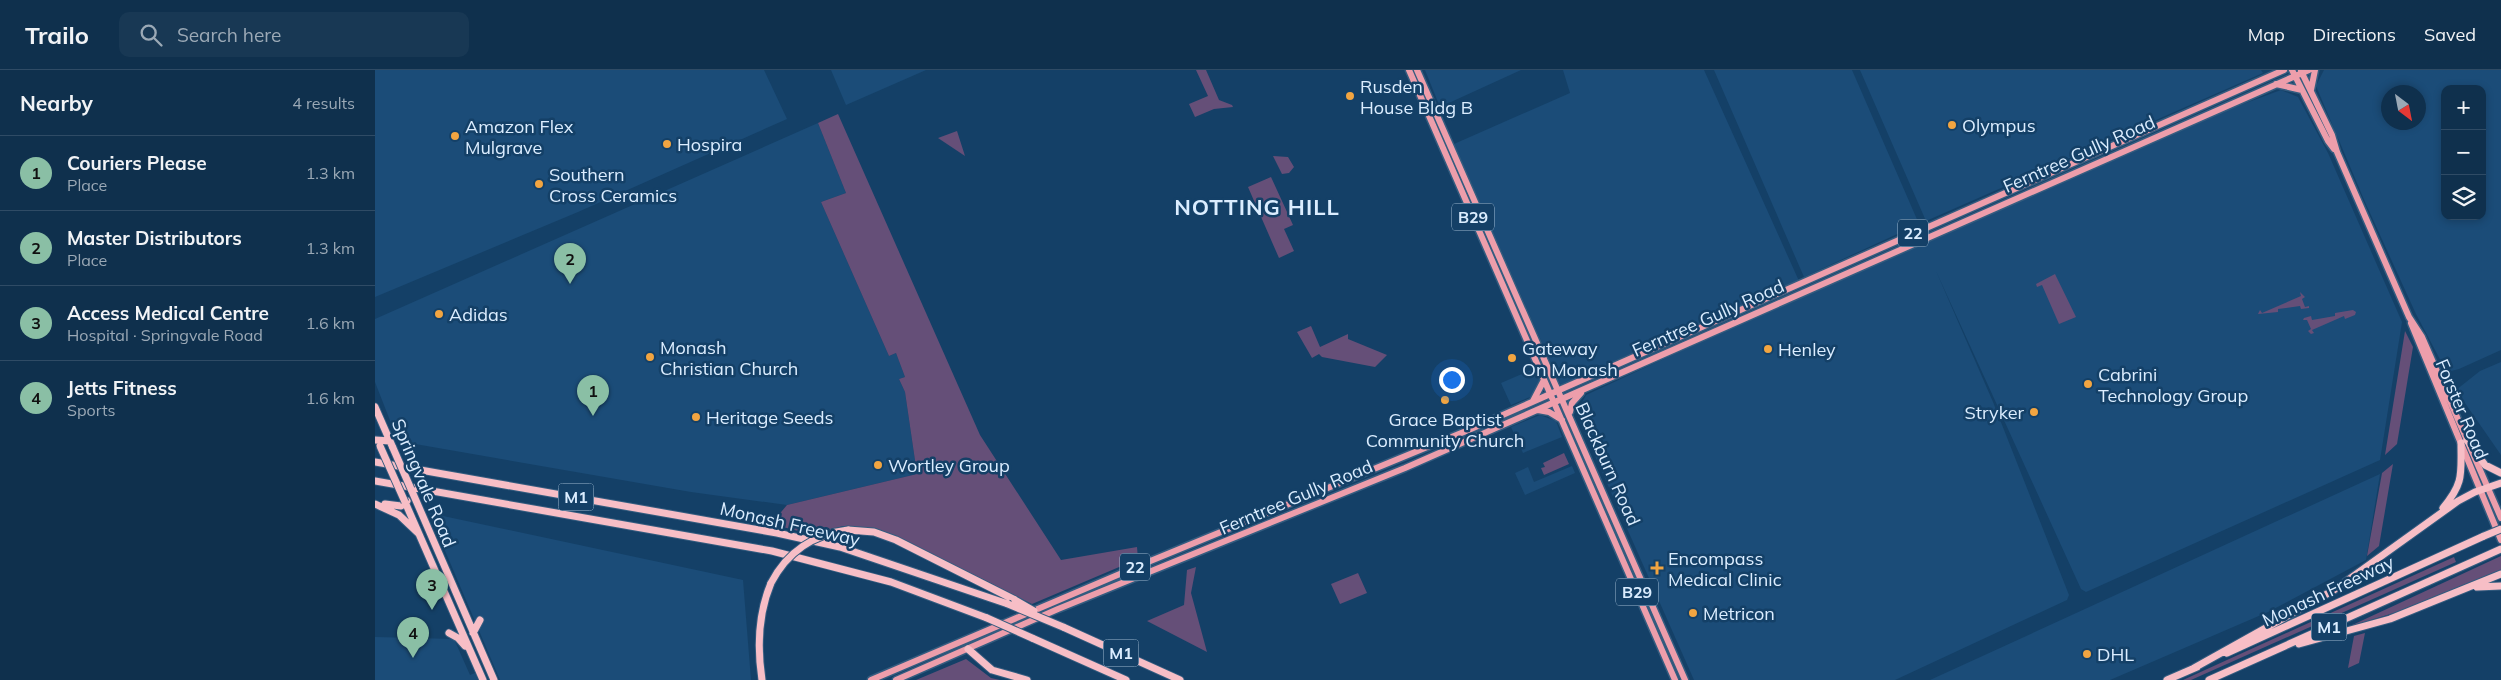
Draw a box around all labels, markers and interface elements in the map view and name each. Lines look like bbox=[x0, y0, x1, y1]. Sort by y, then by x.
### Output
search box bbox=[119, 12, 469, 57]
text: Trailo bbox=[25, 20, 89, 50]
icon: search bbox=[137, 21, 165, 49]
text: Search here bbox=[177, 23, 281, 47]
text: Map bbox=[2248, 23, 2285, 46]
text: Directions bbox=[2313, 23, 2396, 46]
text: Saved bbox=[2424, 23, 2476, 46]
place label: Rusden House Bldg B bbox=[1360, 75, 1473, 119]
north arrow bbox=[2381, 85, 2426, 130]
map controls bbox=[2441, 85, 2486, 220]
button: + bbox=[2441, 85, 2486, 130]
text: Nearby bbox=[20, 90, 93, 116]
marker: Rusden House Bldg B bbox=[1344, 90, 1356, 102]
text: 4 results bbox=[292, 93, 355, 113]
street label: Ferntree Gully Road bbox=[1999, 110, 2159, 198]
place label: Olympus bbox=[1962, 114, 2036, 137]
place label: Amazon Flex Mulgrave bbox=[465, 115, 574, 159]
marker: Olympus bbox=[1946, 119, 1958, 131]
marker: Amazon Flex Mulgrave bbox=[449, 130, 461, 142]
button: − bbox=[2441, 130, 2486, 175]
place label: Hospira bbox=[677, 133, 742, 156]
marker: Hospira bbox=[661, 138, 673, 150]
text: Couriers Please bbox=[67, 151, 207, 175]
text: 1 bbox=[31, 163, 41, 183]
text: 1.3 km bbox=[306, 163, 355, 183]
place label: Southern Cross Ceramics bbox=[549, 163, 677, 207]
text: Place bbox=[67, 175, 107, 195]
button: layers bbox=[2441, 175, 2486, 220]
marker: Southern Cross Ceramics bbox=[533, 178, 545, 190]
district label: NOTTING HILL bbox=[1174, 193, 1340, 221]
road number: B29 bbox=[1452, 204, 1494, 230]
road number: 22 bbox=[1898, 220, 1928, 247]
text: Master Distributors bbox=[67, 226, 242, 250]
text: 2 bbox=[31, 238, 41, 258]
text: 1.3 km bbox=[306, 238, 355, 258]
pin: 2 bbox=[554, 243, 586, 284]
text: Place bbox=[67, 250, 107, 270]
street label: Ferntree Gully Road bbox=[1628, 274, 1788, 362]
text: Access Medical Centre bbox=[67, 301, 269, 325]
place label: Adidas bbox=[449, 303, 508, 326]
marker: Adidas bbox=[433, 308, 445, 320]
text: 3 bbox=[31, 313, 41, 333]
text: 1.6 km bbox=[306, 313, 355, 333]
text: Hospital · Springvale Road bbox=[67, 325, 263, 345]
place label: Monash Christian Church bbox=[660, 336, 798, 380]
place label: Gateway On Monash bbox=[1522, 337, 1618, 381]
place label: Henley bbox=[1778, 338, 1836, 361]
marker: Henley bbox=[1762, 343, 1774, 355]
marker: Monash Christian Church bbox=[644, 351, 656, 363]
marker: Gateway On Monash bbox=[1506, 352, 1518, 364]
street label: Forster Road bbox=[2431, 355, 2493, 463]
place label: Cabrini Technology Group bbox=[2098, 363, 2248, 407]
your location bbox=[1439, 367, 1465, 393]
pin: 1 bbox=[577, 375, 609, 416]
text: Jetts Fitness bbox=[67, 376, 177, 400]
marker: Cabrini Technology Group bbox=[2082, 378, 2094, 390]
text: 4 bbox=[31, 388, 41, 408]
text: 1.6 km bbox=[306, 388, 355, 408]
marker: Grace Baptist Community Church bbox=[1439, 394, 1451, 406]
street label: Blackburn Road bbox=[1571, 399, 1645, 529]
text: Sports bbox=[67, 400, 115, 420]
place label: Stryker bbox=[1965, 401, 2024, 424]
place label: Heritage Seeds bbox=[706, 406, 833, 429]
marker: Stryker bbox=[2028, 406, 2040, 418]
place label: Grace Baptist Community Church bbox=[1366, 408, 1524, 452]
marker: Heritage Seeds bbox=[690, 411, 702, 423]
street label: Springvale Road bbox=[387, 415, 461, 551]
place label: Wortley Group bbox=[888, 454, 1010, 477]
street label: Ferntree Gully Road bbox=[1216, 454, 1376, 540]
marker: Wortley Group bbox=[872, 459, 884, 471]
road number: M1 bbox=[559, 484, 593, 511]
street label: Monash Freeway bbox=[718, 497, 863, 551]
place label: Encompass Medical Clinic bbox=[1668, 547, 1782, 591]
street label: Monash Freeway bbox=[2258, 550, 2398, 632]
road number: 22 bbox=[1120, 554, 1150, 581]
marker: Encompass Medical Clinic bbox=[1650, 561, 1664, 575]
pin: 3 bbox=[416, 569, 448, 610]
road number: B29 bbox=[1616, 578, 1658, 606]
place label: Metricon bbox=[1703, 602, 1775, 625]
marker: Metricon bbox=[1687, 607, 1699, 619]
road number: M1 bbox=[2311, 614, 2347, 640]
pin: 4 bbox=[397, 617, 429, 658]
road number: M1 bbox=[1103, 640, 1139, 666]
place label: DHL bbox=[2097, 643, 2134, 666]
marker: DHL bbox=[2081, 648, 2093, 660]

